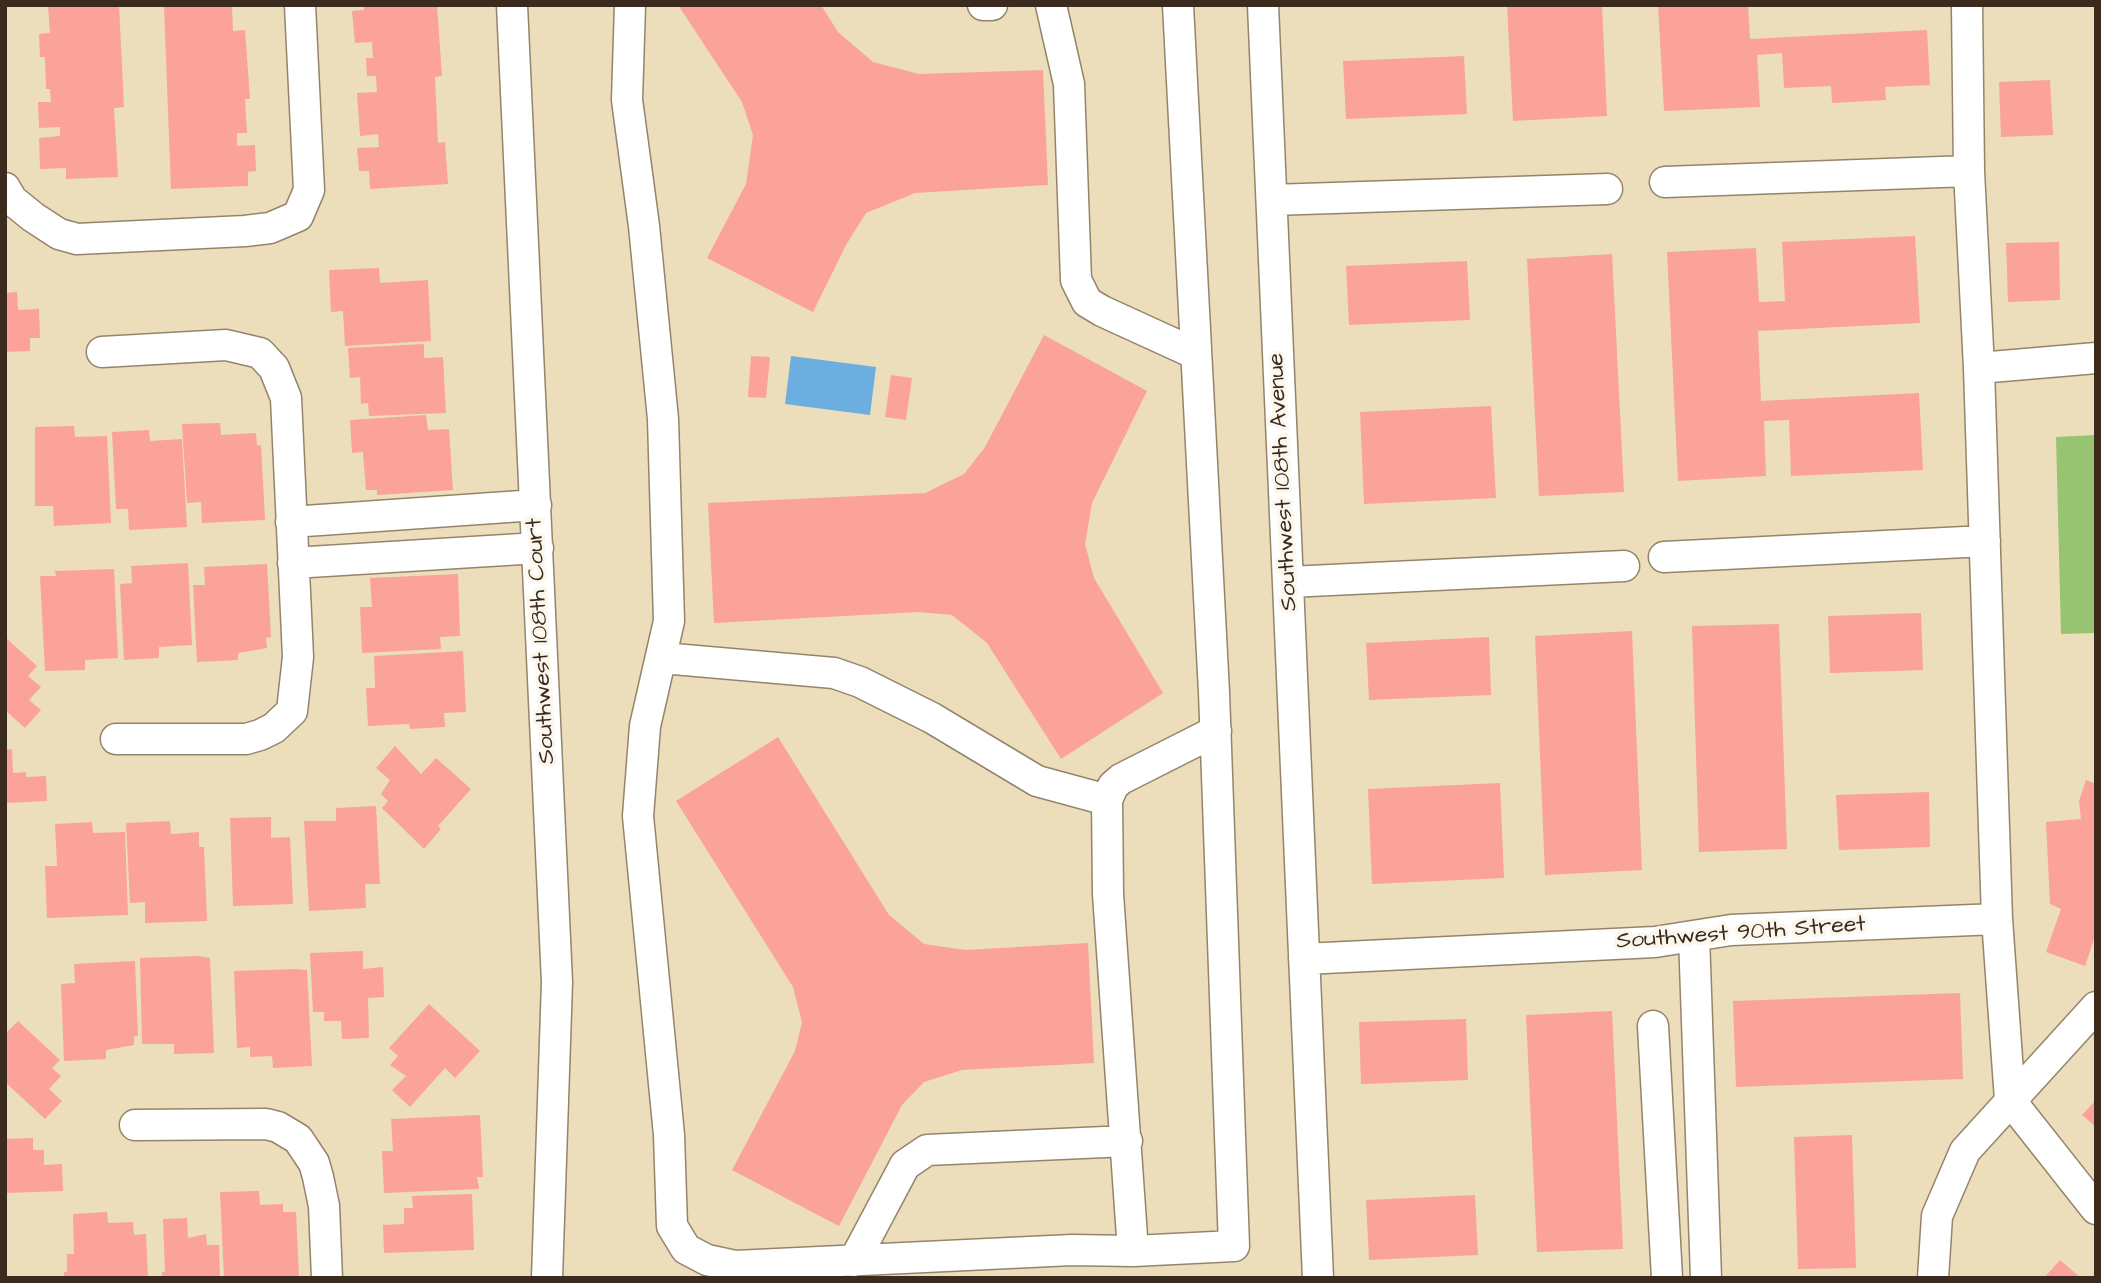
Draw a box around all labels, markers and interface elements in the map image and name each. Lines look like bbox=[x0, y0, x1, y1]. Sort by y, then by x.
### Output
street label: Southwest 108th Avenue bbox=[1263, 352, 1305, 612]
street label: Southwest 108th Court bbox=[522, 517, 562, 765]
street label: Southwest 90th Street bbox=[1616, 912, 1866, 956]

